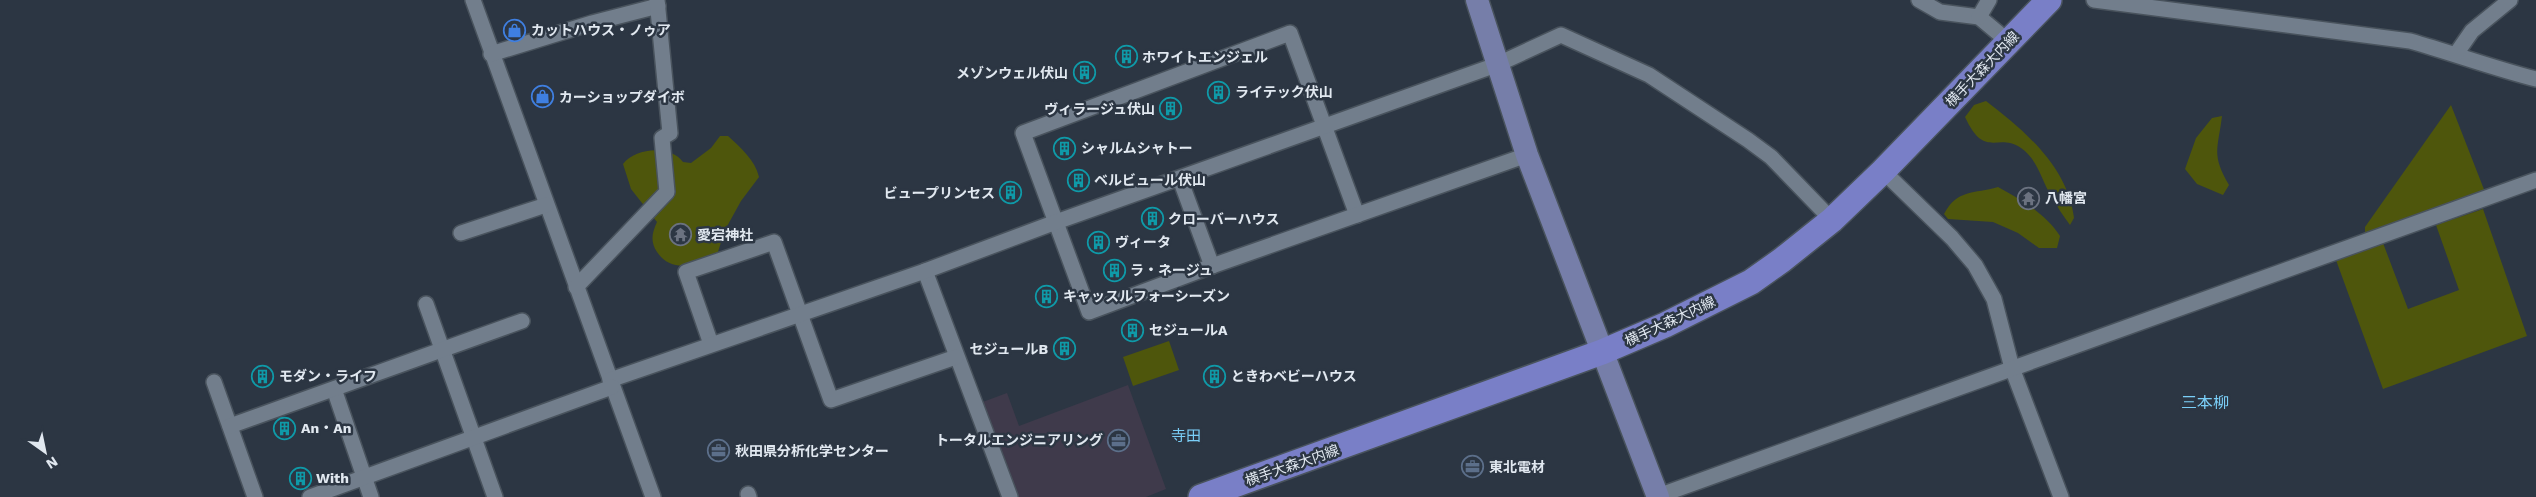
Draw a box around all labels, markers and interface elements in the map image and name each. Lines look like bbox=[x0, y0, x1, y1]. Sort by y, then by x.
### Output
shop icon: カットハウス・ノゥア bbox=[503, 18, 527, 42]
place label: カットハウス・ノゥア bbox=[531, 22, 671, 38]
street label: 横手大森大内線 bbox=[1942, 28, 2022, 110]
building icon: ホワイトエンジェル bbox=[1114, 45, 1138, 69]
place label: ホワイトエンジェル bbox=[1142, 49, 1268, 65]
building icon: メゾンウェル伏山 bbox=[1072, 61, 1096, 85]
place label: メゾンウェル伏山 bbox=[956, 65, 1068, 81]
building icon: ライテック伏山 bbox=[1207, 80, 1231, 104]
place label: ライテック伏山 bbox=[1235, 84, 1333, 100]
shop icon: カーショップダイボ bbox=[531, 85, 555, 109]
place label: カーショップダイボ bbox=[559, 89, 685, 105]
building icon: ヴィラージュ伏山 bbox=[1159, 97, 1183, 121]
place label: ヴィラージュ伏山 bbox=[1044, 101, 1155, 117]
building icon: シャルムシャトー bbox=[1053, 136, 1077, 160]
place label: シャルムシャトー bbox=[1081, 140, 1193, 156]
building icon: ベルビュール伏山 bbox=[1066, 168, 1090, 192]
place label: ベルビュール伏山 bbox=[1094, 172, 1206, 188]
building icon: ビュープリンセス bbox=[999, 181, 1023, 205]
place label: ビュープリンセス bbox=[884, 185, 995, 201]
temple icon: 八幡宮 bbox=[2017, 186, 2041, 210]
place label: 八幡宮 bbox=[2045, 190, 2087, 206]
building icon: クローバーハウス bbox=[1140, 207, 1164, 231]
place label: クローバーハウス bbox=[1168, 211, 1280, 227]
temple icon: 愛宕神社 bbox=[669, 223, 693, 247]
place label: 愛宕神社 bbox=[697, 227, 753, 243]
building icon: ヴィータ bbox=[1087, 230, 1111, 254]
place label: ヴィータ bbox=[1115, 234, 1171, 250]
building icon: ラ・ネージュ bbox=[1102, 258, 1126, 282]
place label: ラ・ネージュ bbox=[1130, 262, 1213, 278]
building icon: キャッスルフォーシーズン bbox=[1035, 284, 1059, 308]
place label: キャッスルフォーシーズン bbox=[1063, 288, 1230, 304]
street label: 横手大森大内線 bbox=[1622, 293, 1718, 349]
building icon: セジュールA bbox=[1121, 318, 1145, 342]
place label: セジュールA bbox=[1149, 322, 1228, 338]
building icon: セジュールB bbox=[1052, 337, 1076, 361]
place label: セジュールB bbox=[969, 341, 1048, 357]
building icon: モダン・ライフ bbox=[251, 364, 275, 388]
building icon: ときわベビーハウス bbox=[1203, 364, 1227, 388]
place label: モダン・ライフ bbox=[279, 368, 377, 384]
place label: ときわベビーハウス bbox=[1231, 368, 1357, 384]
district label: 三本柳 bbox=[2181, 393, 2229, 412]
building icon: An・An bbox=[273, 416, 297, 440]
place label: An・An bbox=[301, 420, 351, 436]
north arrow bbox=[20, 427, 70, 477]
district label: 寺田 bbox=[1171, 427, 1201, 445]
office icon: トータルエンジニアリング bbox=[1107, 428, 1131, 452]
place label: トータルエンジニアリング bbox=[935, 432, 1103, 448]
office icon: 秋田県分析化学センター bbox=[707, 439, 731, 463]
street label: 横手大森大内線 bbox=[1243, 441, 1341, 489]
place label: 秋田県分析化学センター bbox=[735, 443, 889, 459]
text: N bbox=[43, 453, 61, 472]
office icon: 東北電材 bbox=[1461, 455, 1485, 479]
place label: 東北電材 bbox=[1489, 459, 1545, 475]
building icon: With bbox=[288, 466, 312, 490]
place label: With bbox=[316, 470, 349, 486]

